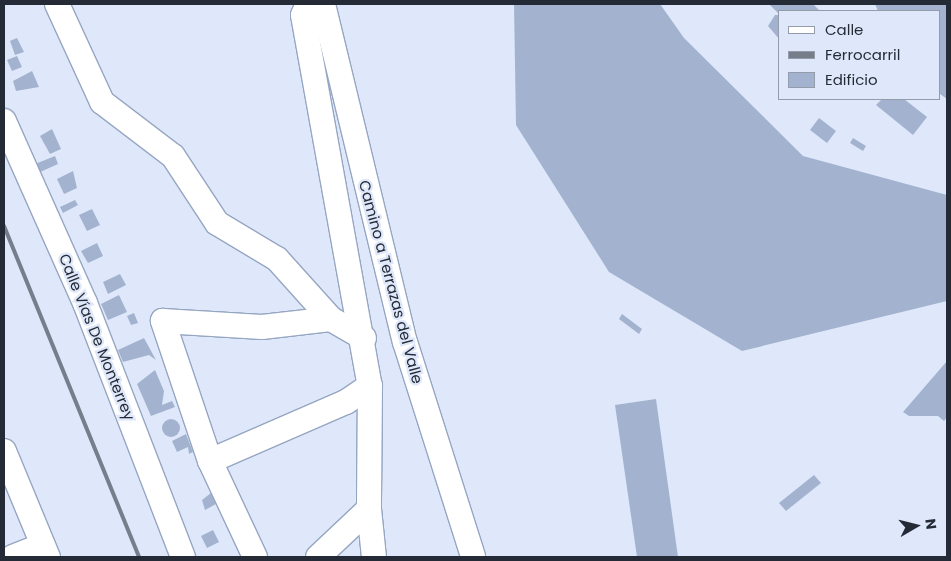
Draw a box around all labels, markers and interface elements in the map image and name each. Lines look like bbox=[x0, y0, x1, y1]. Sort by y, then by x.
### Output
legend bbox=[778, 10, 941, 100]
text: Calle bbox=[825, 19, 863, 40]
text: Ferrocarril bbox=[825, 44, 900, 65]
text: Edificio bbox=[825, 69, 878, 90]
street label: Camino a Terrazas del Valle bbox=[355, 178, 427, 386]
street label: Calle Vías De Monterrey bbox=[55, 251, 139, 423]
north arrow bbox=[891, 501, 941, 551]
text: N bbox=[920, 517, 941, 531]

